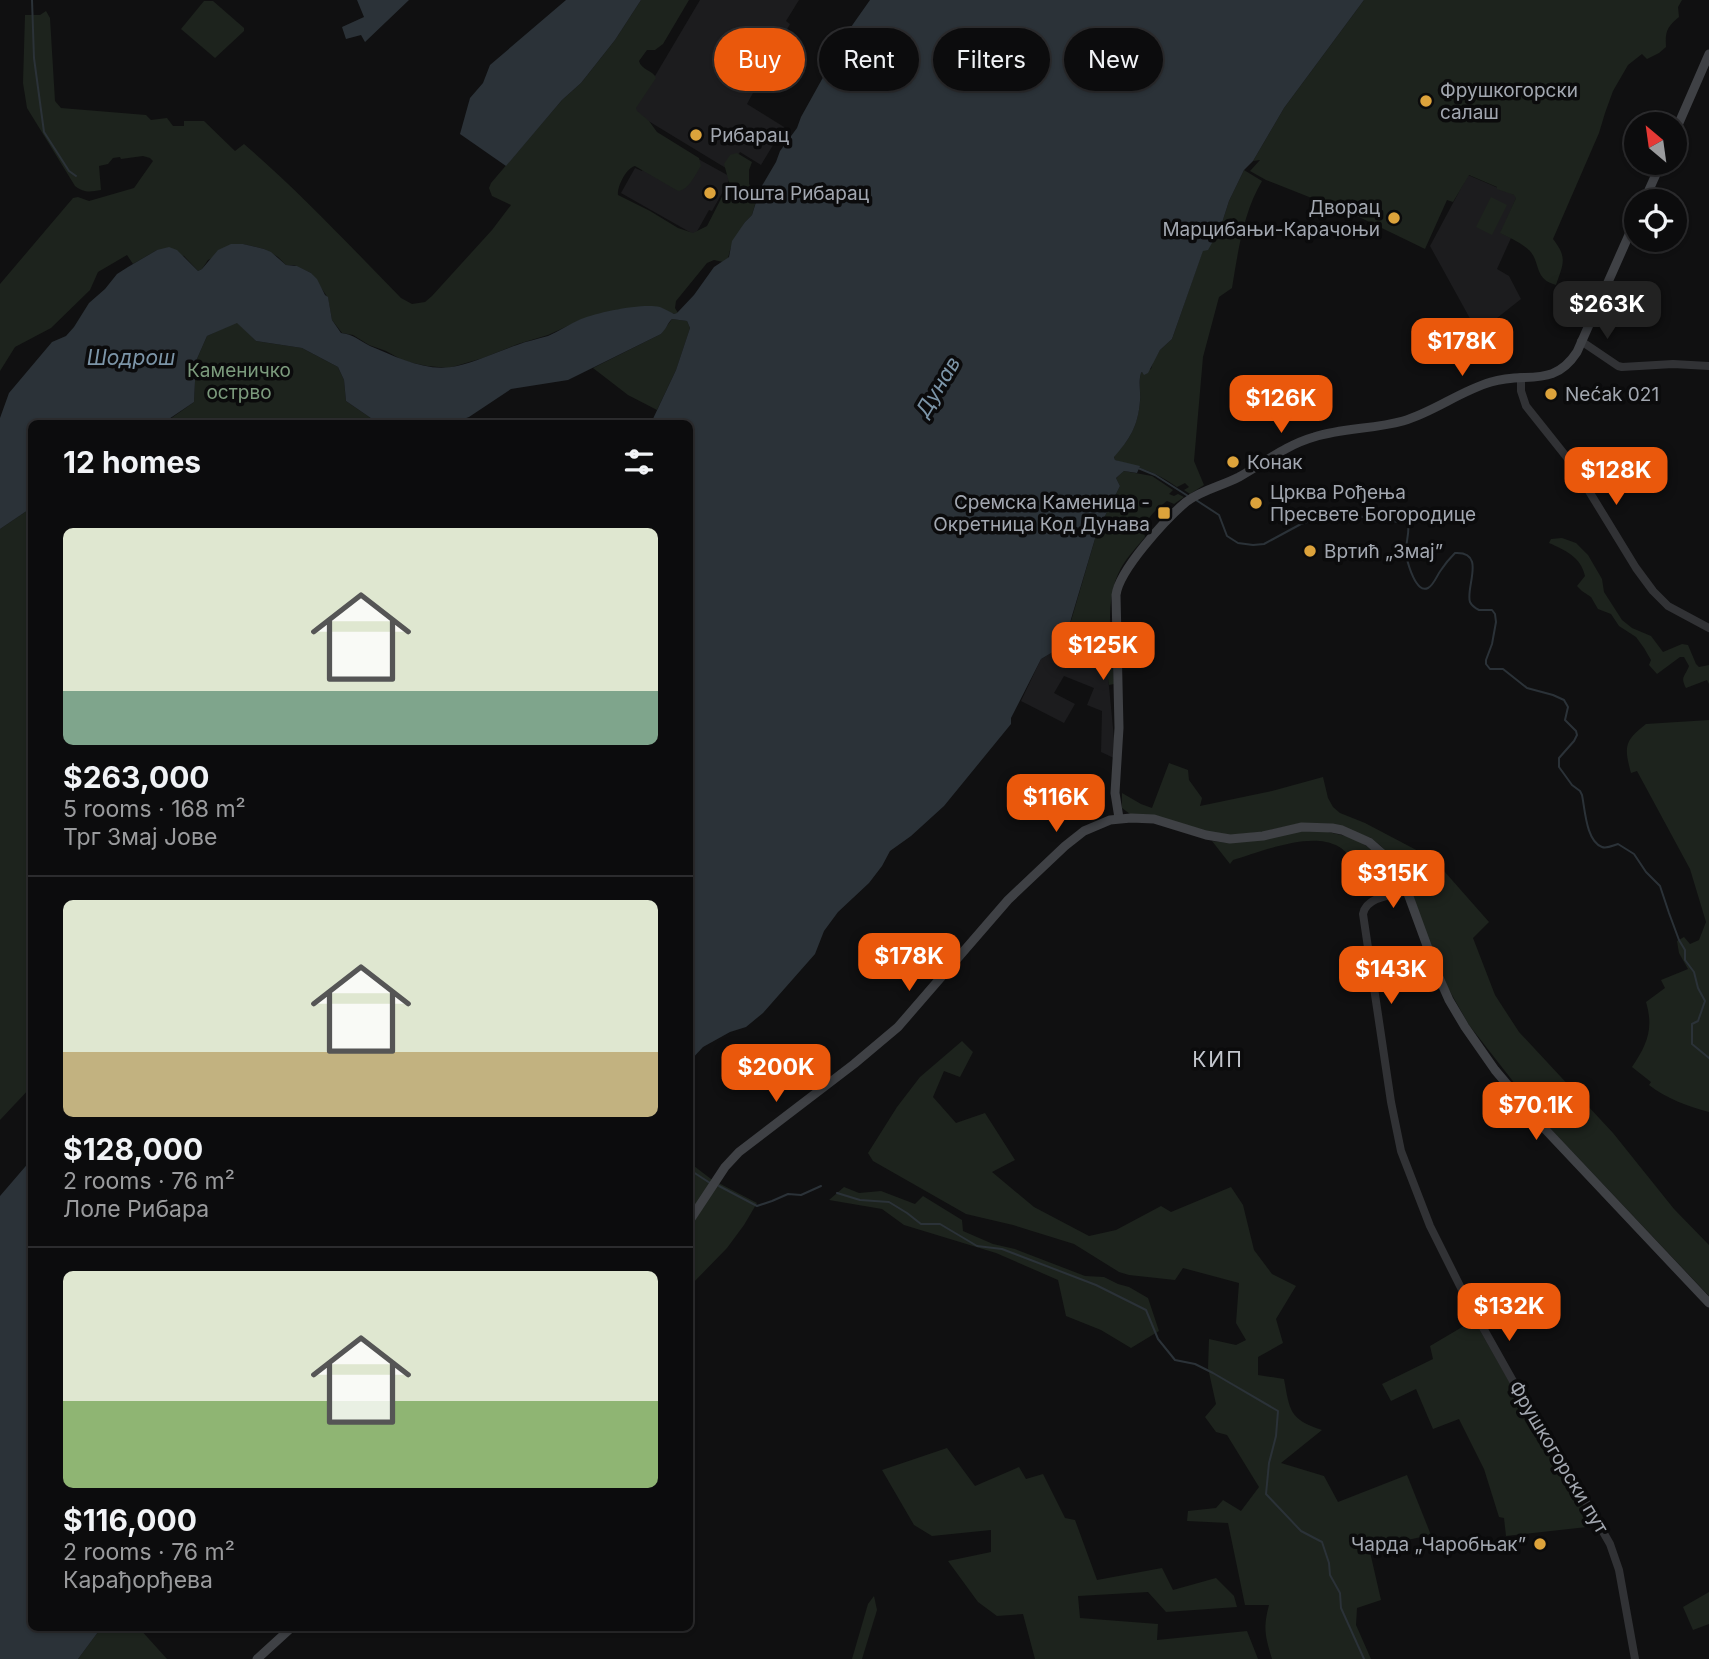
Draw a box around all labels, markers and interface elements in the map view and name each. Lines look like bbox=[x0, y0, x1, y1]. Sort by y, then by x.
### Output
chip: Buy bbox=[714, 28, 805, 91]
chip: Rent bbox=[819, 28, 919, 91]
chip: Filters bbox=[933, 28, 1050, 91]
chip: New bbox=[1064, 28, 1163, 91]
place label: Фрушкогорски салаш bbox=[1440, 79, 1578, 124]
marker: Фрушкогорски салаш bbox=[1418, 93, 1434, 109]
north arrow bbox=[1624, 112, 1687, 175]
map controls bbox=[1624, 112, 1687, 252]
place label: Рибарац bbox=[710, 124, 790, 147]
marker: Рибарац bbox=[688, 127, 704, 143]
place label: Пошта Рибарац bbox=[724, 182, 870, 205]
marker: Пошта Рибарац bbox=[702, 185, 718, 201]
button: locate bbox=[1624, 189, 1687, 252]
place label: Дворац Марцибањи-Карачоњи bbox=[1162, 196, 1381, 241]
marker: Дворац Марцибањи-Карачоњи bbox=[1386, 210, 1402, 226]
pin: $263K bbox=[1558, 282, 1656, 341]
text: $263K bbox=[1569, 290, 1645, 318]
pin: $178K bbox=[1413, 318, 1511, 378]
text: $178K bbox=[1427, 327, 1497, 355]
water label: Шодрош bbox=[87, 345, 175, 370]
water label: Дунав bbox=[909, 352, 965, 422]
park label: Каменичко острво bbox=[187, 359, 291, 404]
pin: $126K bbox=[1232, 376, 1330, 435]
place label: Nećak 021 bbox=[1565, 383, 1659, 406]
text: $126K bbox=[1246, 384, 1316, 412]
marker: Nećak 021 bbox=[1543, 386, 1559, 402]
icon: filters bbox=[620, 443, 658, 481]
text: 12 homes bbox=[63, 444, 201, 480]
pin: $128K bbox=[1567, 448, 1665, 507]
place label: Конак bbox=[1247, 451, 1303, 474]
marker: Конак bbox=[1225, 454, 1241, 470]
text: $128K bbox=[1581, 456, 1651, 484]
place label: Црква Рођења Пресвете Богородице bbox=[1270, 481, 1476, 526]
place label: Сремска Каменица - Окретница Код Дунава bbox=[933, 491, 1150, 536]
marker: Црква Рођења Пресвете Богородице bbox=[1248, 495, 1264, 511]
marker: Сремска Каменица - Окретница Код Дунава bbox=[1156, 505, 1172, 521]
place label: Вртић „Змај” bbox=[1324, 540, 1443, 563]
marker: Вртић „Змај” bbox=[1302, 543, 1318, 559]
icon: home bbox=[298, 574, 424, 700]
pin: $125K bbox=[1054, 622, 1152, 682]
text: $125K bbox=[1068, 631, 1138, 659]
text: $263,000 bbox=[63, 759, 210, 795]
pin: $116K bbox=[1007, 774, 1105, 834]
text: $116K bbox=[1023, 783, 1089, 811]
text: 5 rooms · 168 m² bbox=[63, 795, 246, 823]
text: Трг Змај Јове bbox=[63, 823, 217, 851]
pin: $315K bbox=[1344, 850, 1442, 910]
text: $315K bbox=[1357, 859, 1429, 887]
pin: $178K bbox=[860, 934, 958, 993]
text: $178K bbox=[874, 942, 944, 970]
icon: home bbox=[298, 946, 424, 1072]
pin: $143K bbox=[1342, 946, 1440, 1006]
text: $143K bbox=[1355, 955, 1427, 983]
pin: $200K bbox=[727, 1044, 825, 1104]
district label: КИП bbox=[1192, 1047, 1244, 1072]
text: $200K bbox=[737, 1053, 815, 1081]
pin: $70.1K bbox=[1479, 1082, 1593, 1142]
text: $70.1K bbox=[1499, 1091, 1573, 1119]
text: $128,000 bbox=[63, 1131, 203, 1167]
text: 2 rooms · 76 m² bbox=[63, 1167, 235, 1195]
text: Лоле Рибара bbox=[63, 1195, 209, 1223]
pin: $132K bbox=[1460, 1284, 1558, 1343]
text: $132K bbox=[1474, 1292, 1544, 1320]
icon: home bbox=[298, 1317, 424, 1443]
street label: Фрушкогорски пут bbox=[1504, 1377, 1613, 1538]
text: $116,000 bbox=[63, 1502, 197, 1538]
place label: Чарда „Чаробњак” bbox=[1351, 1533, 1526, 1556]
marker: Чарда „Чаробњак” bbox=[1532, 1536, 1548, 1552]
text: 2 rooms · 76 m² bbox=[63, 1538, 235, 1566]
text: Карађорђева bbox=[63, 1566, 213, 1594]

